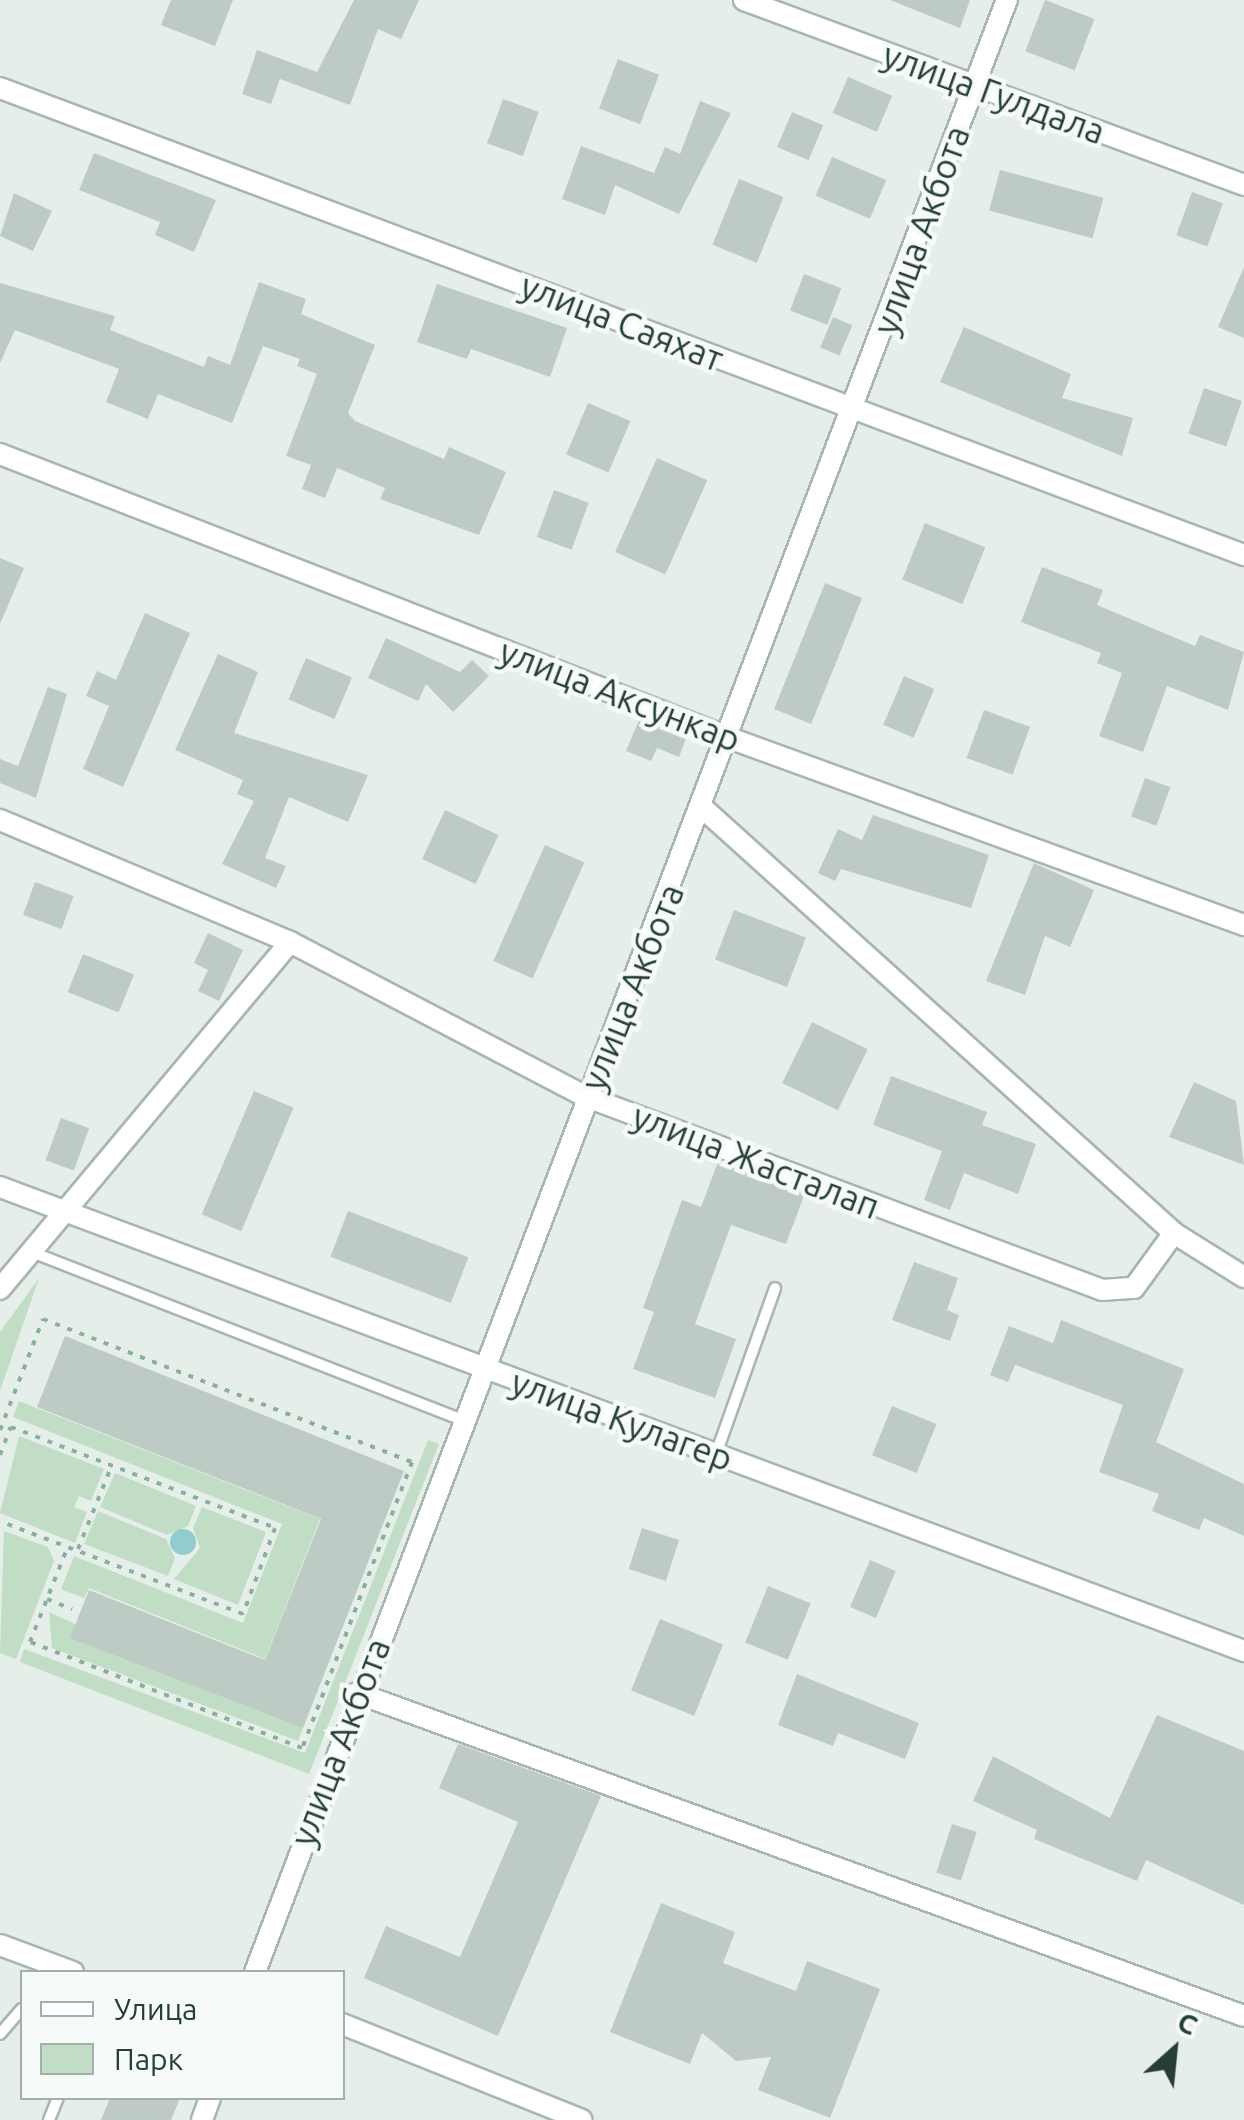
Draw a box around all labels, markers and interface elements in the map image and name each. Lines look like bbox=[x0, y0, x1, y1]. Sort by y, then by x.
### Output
street label: улица Гулдала bbox=[877, 33, 1111, 153]
street label: улица Акбота bbox=[864, 120, 978, 340]
street label: улица Саяхат bbox=[515, 264, 729, 380]
street label: улица Аксункар bbox=[494, 630, 746, 760]
street label: улица Акбота bbox=[571, 878, 693, 1096]
street label: улица Жасталап bbox=[627, 1095, 885, 1227]
street label: улица Кулагер bbox=[506, 1361, 738, 1479]
street label: улица Акбота bbox=[281, 1632, 399, 1852]
legend bbox=[20, 1970, 345, 2100]
text: Улица bbox=[114, 1992, 198, 2026]
north arrow bbox=[1124, 2000, 1224, 2100]
text: С bbox=[1173, 2005, 1203, 2041]
text: Парк bbox=[114, 2042, 183, 2076]

